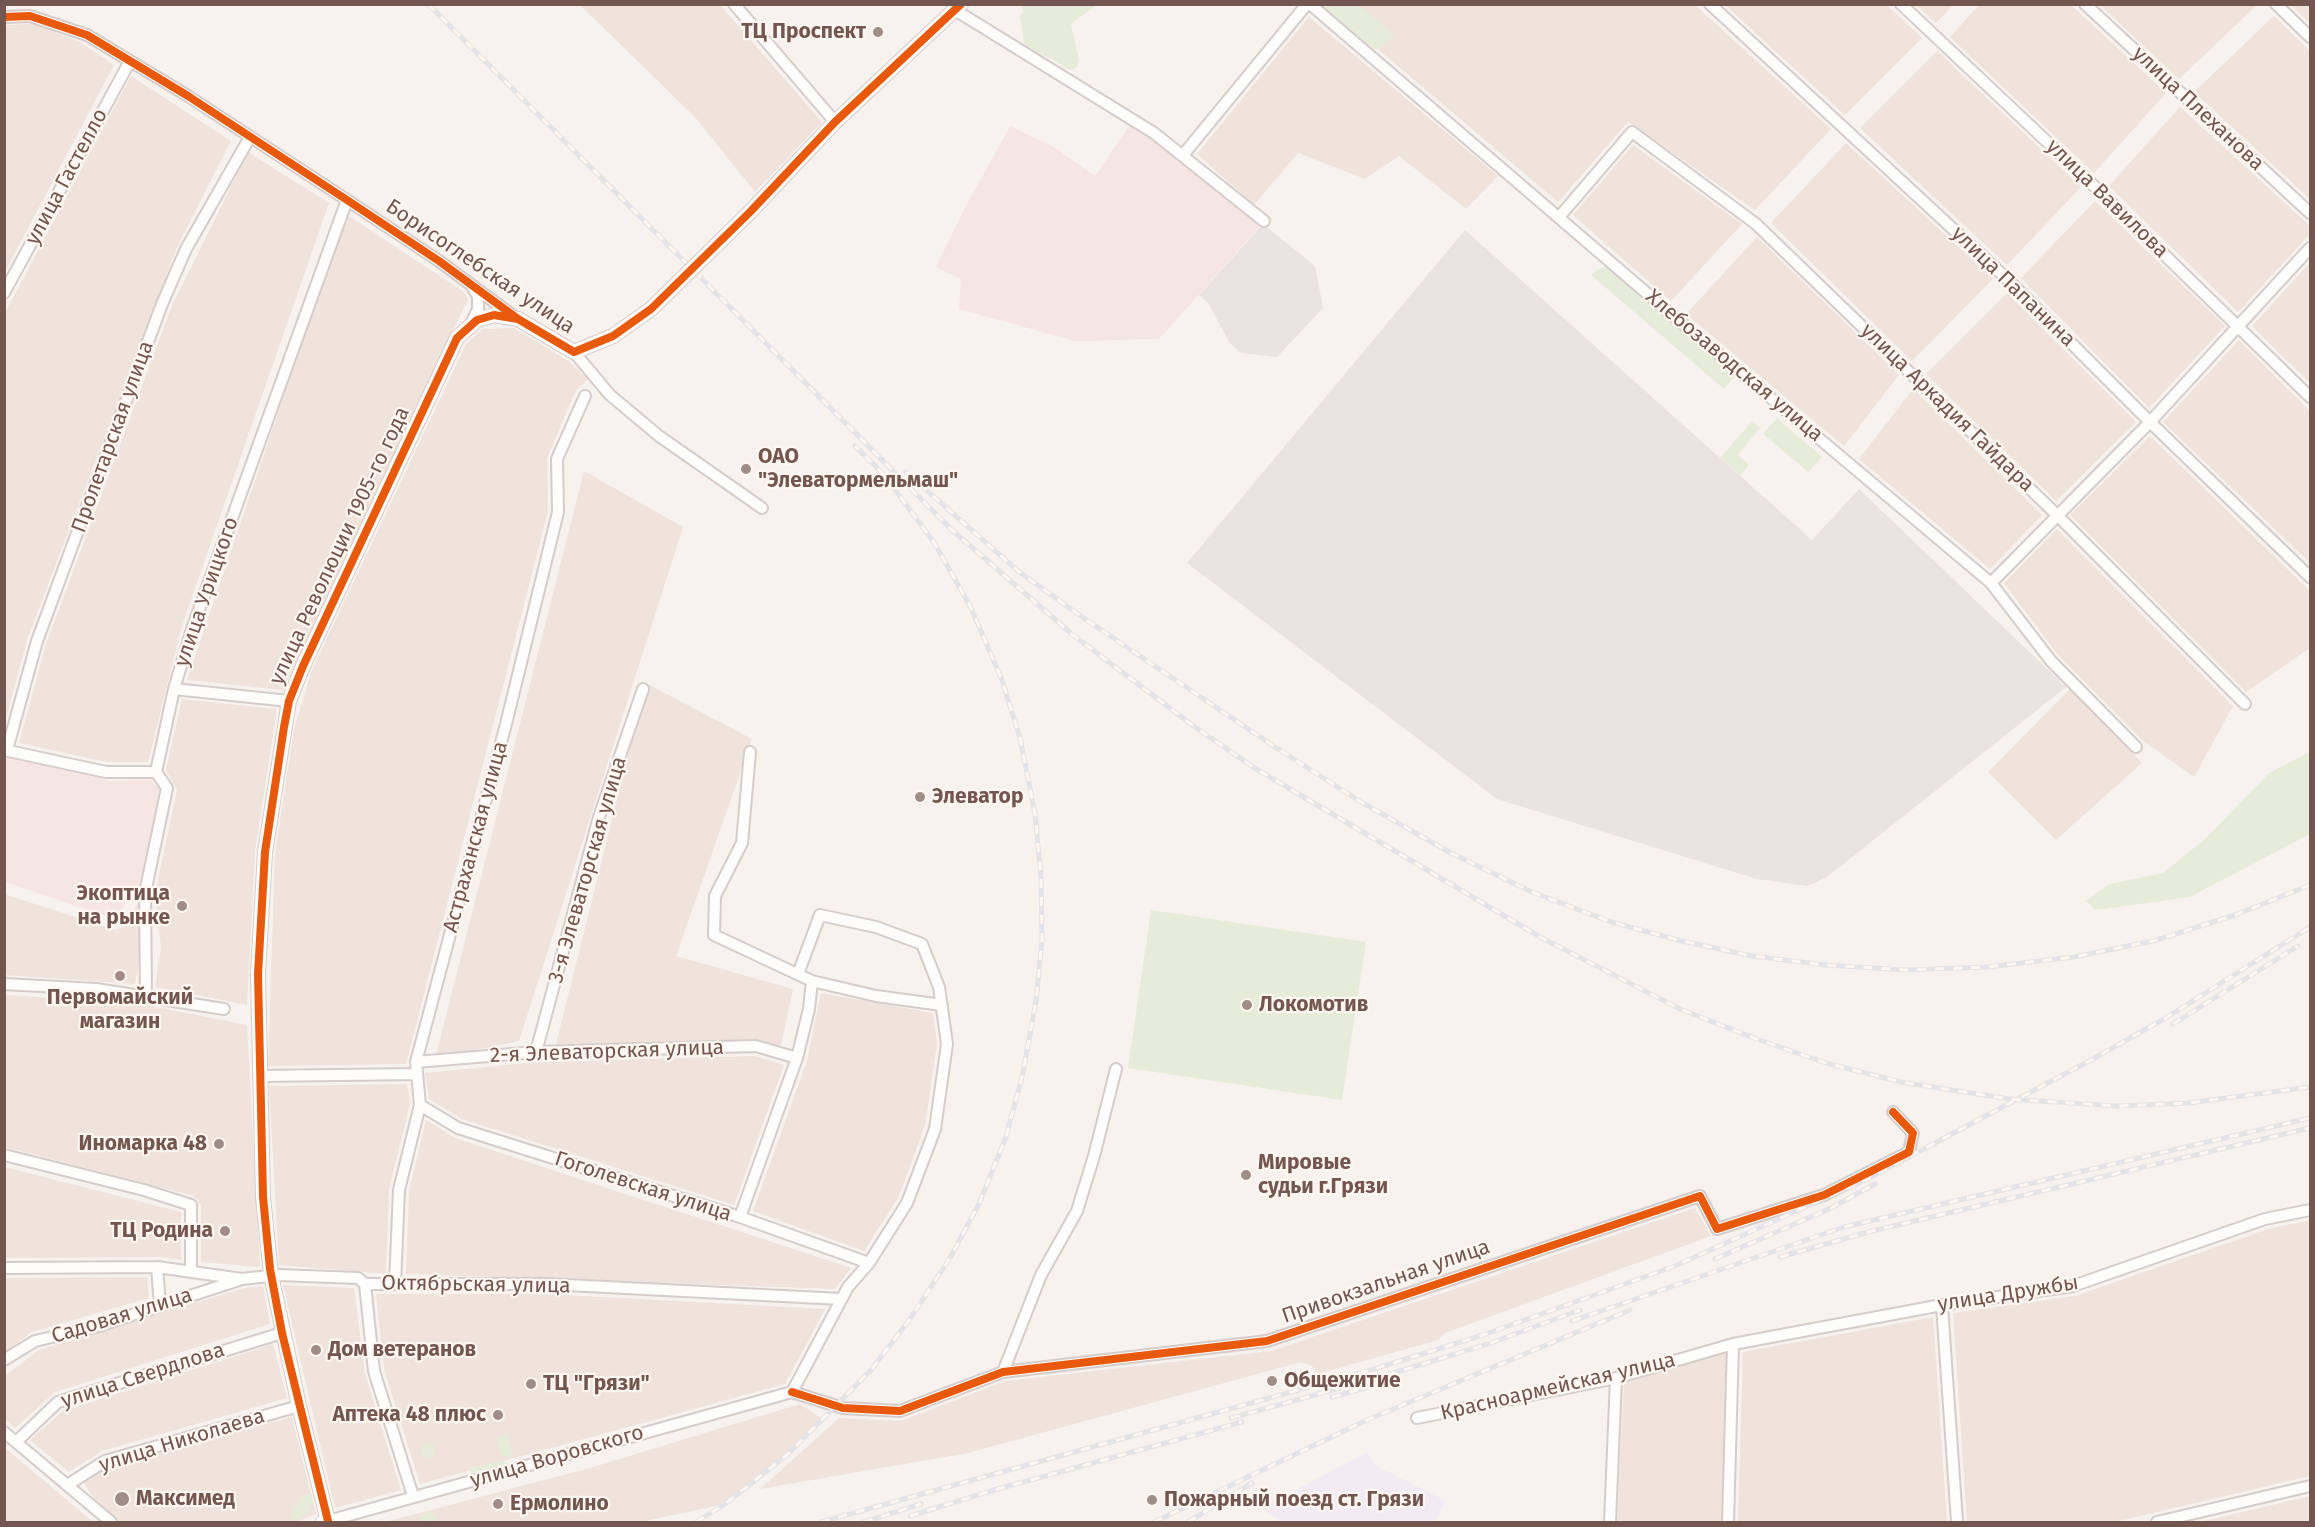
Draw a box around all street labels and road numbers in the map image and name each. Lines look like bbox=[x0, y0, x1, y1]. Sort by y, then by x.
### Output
street label: улица Плеханова bbox=[2127, 42, 2269, 176]
street label: улица Гастелло bbox=[20, 105, 114, 249]
street label: улица Вавилова bbox=[2041, 134, 2173, 264]
street label: Борисоглебская улица bbox=[381, 194, 579, 340]
street label: улица Папанина bbox=[1946, 222, 2080, 352]
street label: Хлебозаводская улица bbox=[1640, 284, 1828, 448]
street label: улица Аркадия Гайдара bbox=[1855, 319, 2039, 497]
street label: Пролетарская улица bbox=[67, 338, 159, 536]
street label: улица Революции 1905-го года bbox=[264, 403, 416, 689]
street label: улица Урицкого bbox=[170, 514, 244, 670]
street label: Астраханская улица bbox=[438, 739, 514, 935]
street label: 3-я Элеваторская улица bbox=[544, 754, 632, 986]
street label: 2-я Элеваторская улица bbox=[489, 1035, 725, 1069]
street label: Гоголевская улица bbox=[551, 1147, 735, 1227]
street label: Привокзальная улица bbox=[1279, 1235, 1493, 1329]
street label: улица Дружбы bbox=[1936, 1270, 2080, 1318]
street label: Октябрьская улица bbox=[381, 1271, 571, 1299]
street label: Садовая улица bbox=[49, 1283, 195, 1349]
street label: улица Свердлова bbox=[58, 1338, 228, 1414]
street label: Красноармейская улица bbox=[1438, 1348, 1678, 1426]
street label: улица Николаева bbox=[96, 1404, 268, 1478]
street label: улица Воровского bbox=[467, 1420, 647, 1494]

